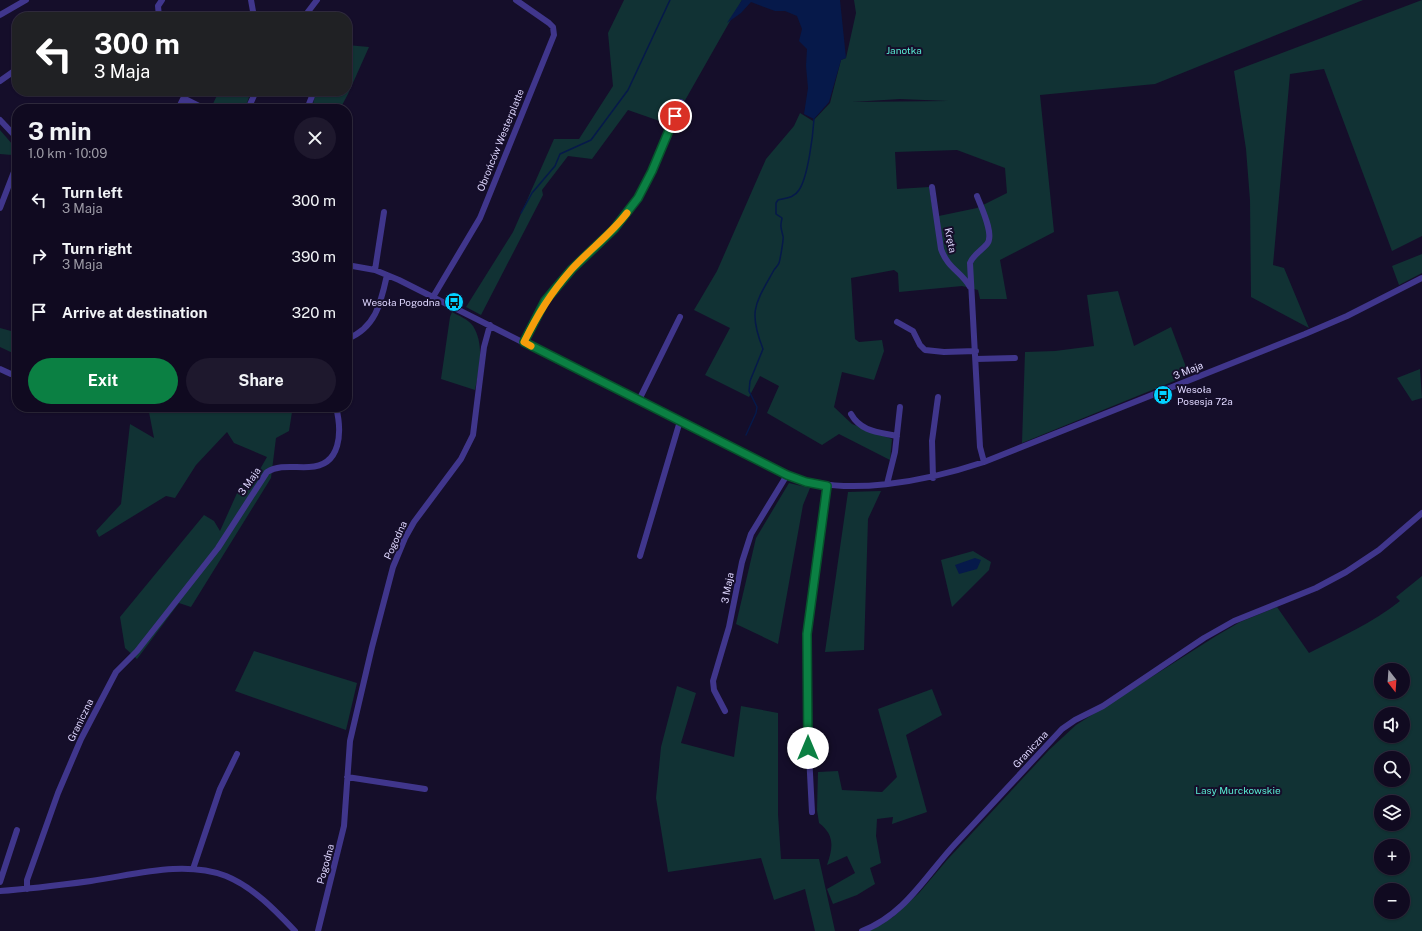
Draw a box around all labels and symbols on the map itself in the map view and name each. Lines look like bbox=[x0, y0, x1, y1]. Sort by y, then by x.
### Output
park label: Janotka bbox=[886, 44, 922, 56]
street label: Obrońców Westerplatte bbox=[474, 87, 526, 193]
pin bbox=[658, 99, 692, 133]
street label: Kręta bbox=[942, 226, 960, 254]
bus stop icon: Wesoła Pogodna bbox=[443, 291, 465, 313]
place label: Wesoła Pogodna bbox=[362, 296, 440, 308]
street label: 3 Maja bbox=[1171, 359, 1205, 381]
place label: Wesoła Posesja 72a bbox=[1177, 383, 1233, 407]
bus stop icon: Wesoła Posesja 72a bbox=[1152, 384, 1174, 406]
street label: 3 Maja bbox=[235, 465, 263, 497]
street label: Pogodna bbox=[381, 519, 409, 561]
street label: 3 Maja bbox=[718, 572, 736, 604]
north arrow bbox=[1374, 663, 1410, 699]
street label: Graniczna bbox=[64, 697, 96, 743]
position arrow bbox=[787, 727, 829, 769]
street label: Graniczna bbox=[1010, 728, 1050, 770]
park label: Lasy Murckowskie bbox=[1195, 784, 1281, 796]
street label: Pogodna bbox=[314, 843, 336, 885]

